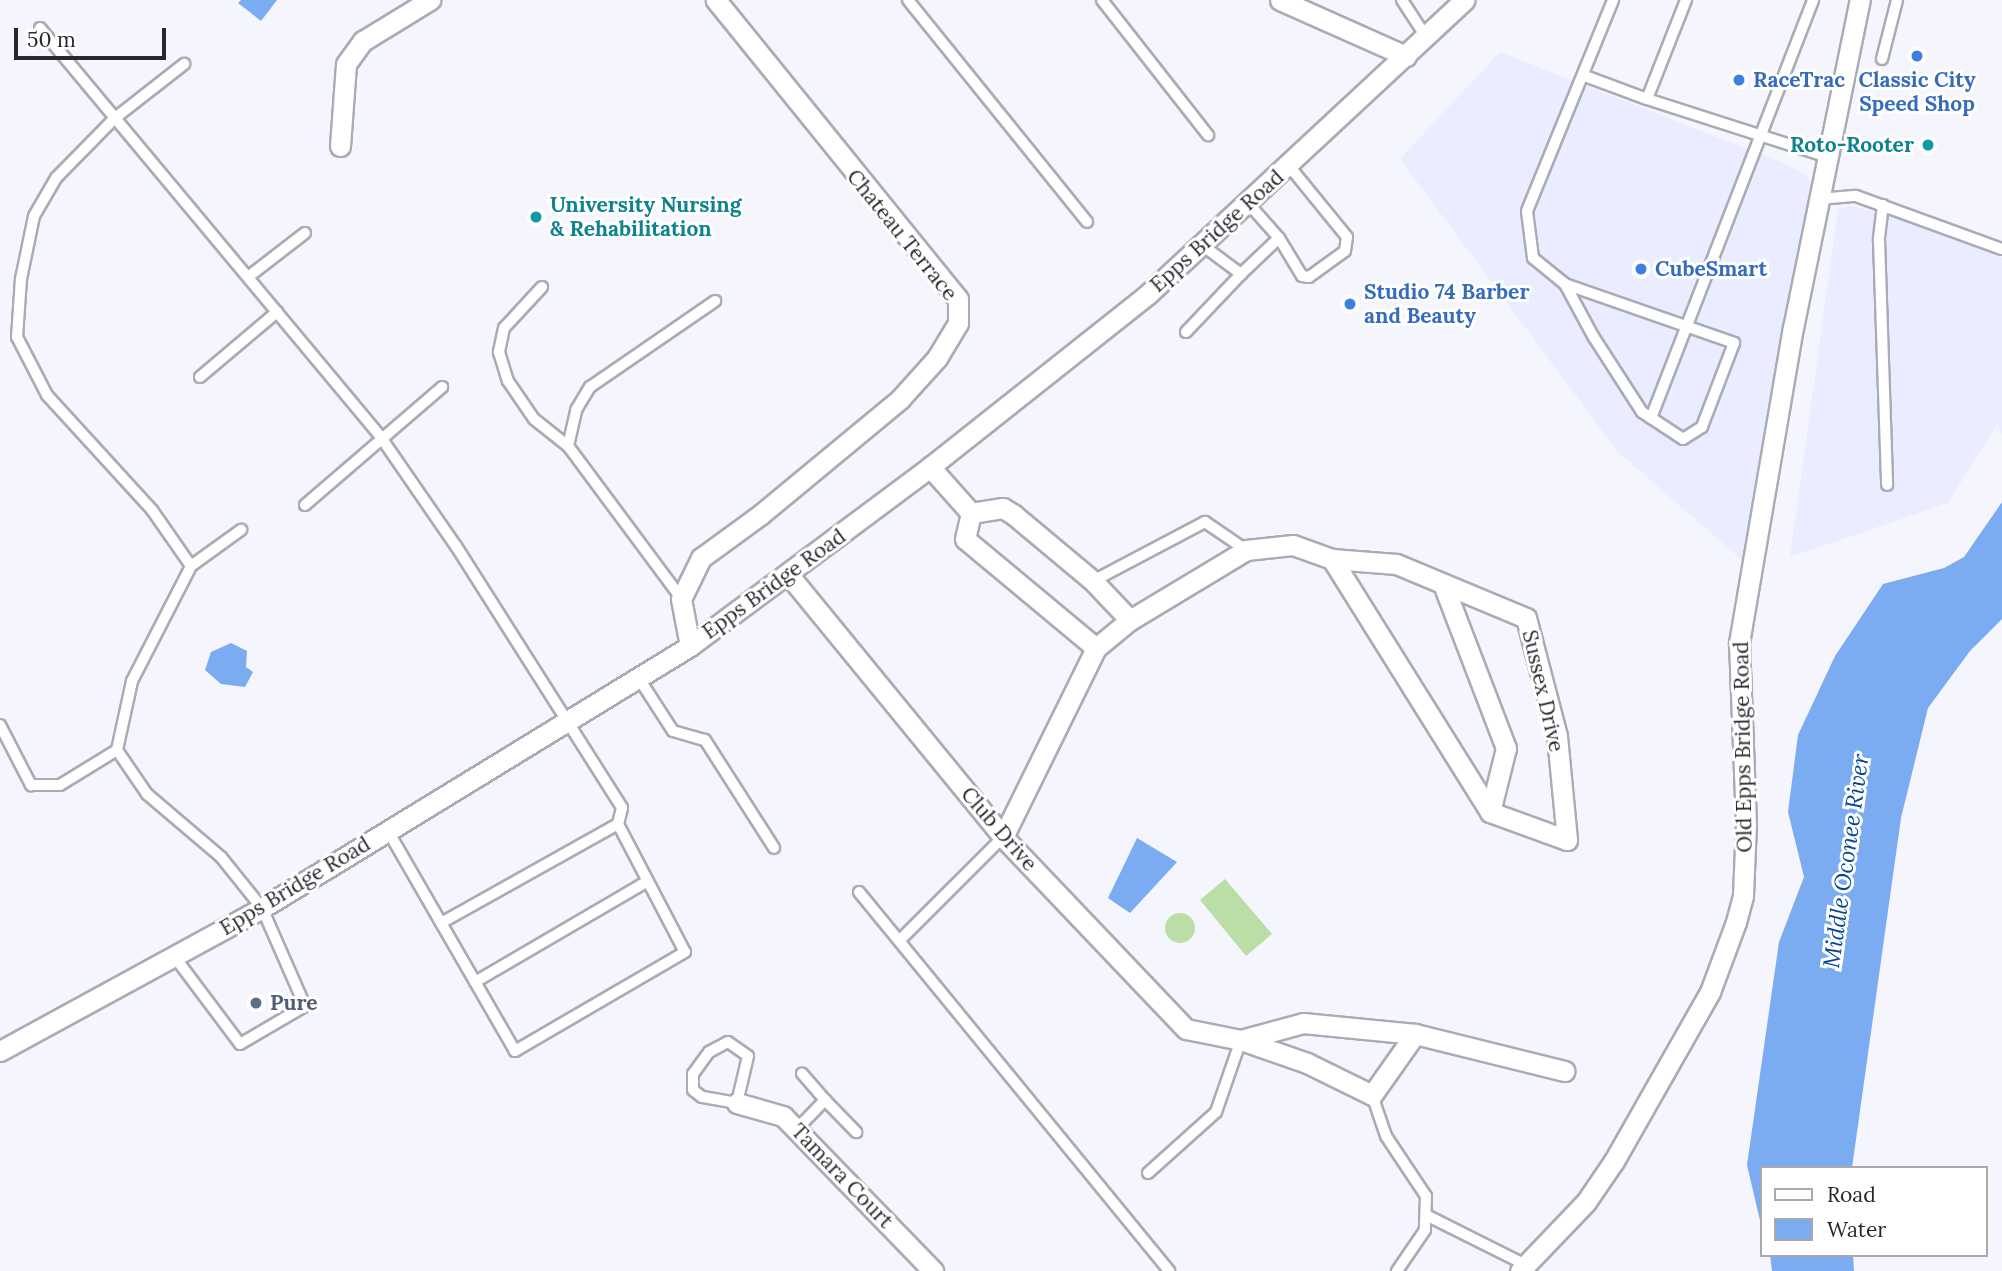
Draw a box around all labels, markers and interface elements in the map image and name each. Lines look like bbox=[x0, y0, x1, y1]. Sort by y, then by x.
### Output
scale bar bbox=[18, 14, 170, 58]
text: 50 m bbox=[27, 26, 76, 53]
marker: Classic City Speed Shop bbox=[1909, 48, 1925, 64]
place label: RaceTrac bbox=[1753, 67, 1845, 93]
place label: Classic City Speed Shop bbox=[1858, 67, 1976, 117]
marker: RaceTrac bbox=[1731, 72, 1747, 88]
place label: Roto-Rooter bbox=[1790, 132, 1914, 158]
marker: Roto-Rooter bbox=[1920, 137, 1936, 153]
street label: Chateau Terrace bbox=[841, 164, 963, 306]
street label: Epps Bridge Road bbox=[1145, 164, 1289, 298]
place label: University Nursing & Rehabilitation bbox=[550, 192, 741, 242]
marker: University Nursing & Rehabilitation bbox=[528, 209, 544, 225]
place label: CubeSmart bbox=[1655, 256, 1767, 282]
marker: CubeSmart bbox=[1633, 261, 1649, 277]
place label: Studio 74 Barber and Beauty bbox=[1364, 279, 1530, 329]
marker: Studio 74 Barber and Beauty bbox=[1342, 296, 1358, 312]
street label: Epps Bridge Road bbox=[697, 524, 851, 644]
street label: Sussex Drive bbox=[1517, 628, 1569, 754]
street label: Old Epps Bridge Road bbox=[1729, 641, 1757, 853]
water label: Middle Oconee River bbox=[1817, 752, 1875, 970]
street label: Club Drive bbox=[956, 782, 1042, 876]
street label: Epps Bridge Road bbox=[215, 831, 375, 941]
place label: Pure bbox=[270, 990, 318, 1016]
marker: Pure bbox=[248, 995, 264, 1011]
street label: Tamara Court bbox=[786, 1118, 898, 1234]
legend bbox=[1760, 1166, 1988, 1257]
text: Road bbox=[1827, 1181, 1876, 1208]
text: Water bbox=[1827, 1216, 1886, 1243]

